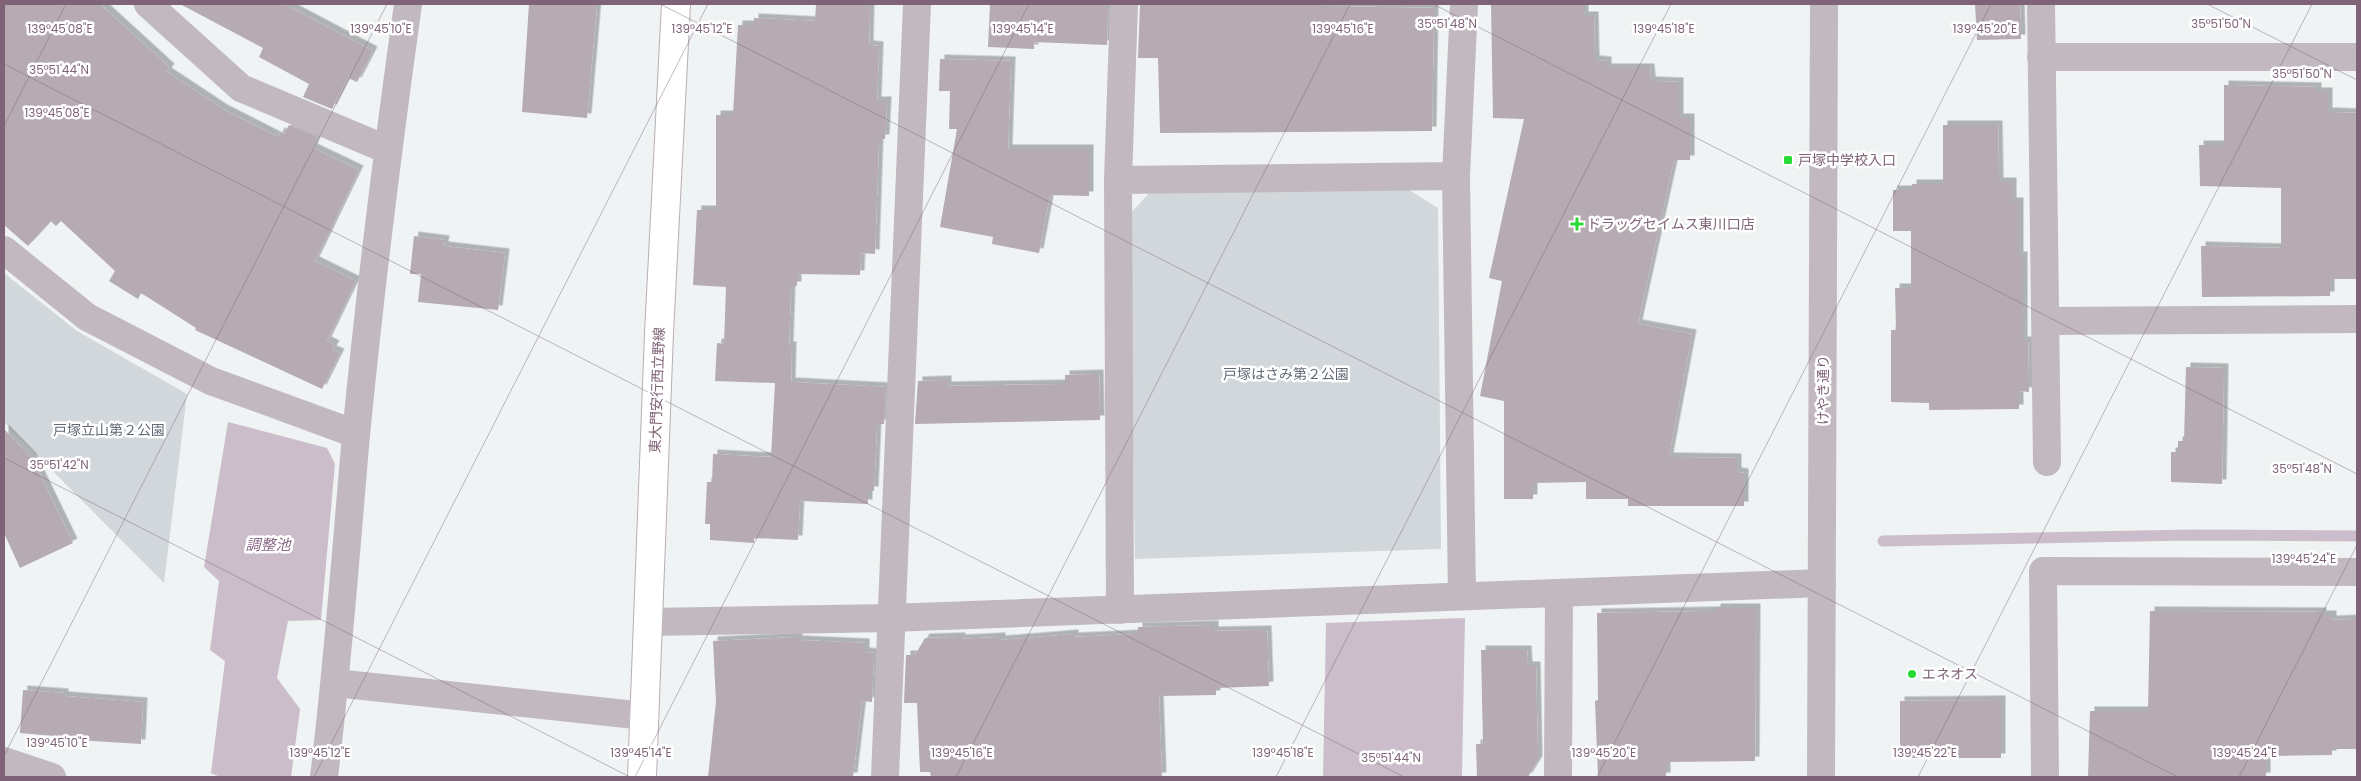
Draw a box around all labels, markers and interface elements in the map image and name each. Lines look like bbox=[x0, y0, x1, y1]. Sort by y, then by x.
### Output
text: 35°51'48"N bbox=[1417, 15, 1477, 32]
text: 35°51'50"N bbox=[2191, 15, 2251, 32]
text: 139°45'08"E bbox=[27, 20, 93, 37]
text: 139°45'10"E bbox=[350, 20, 412, 37]
text: 139°45'12"E bbox=[672, 20, 732, 37]
text: 139°45'14"E bbox=[992, 20, 1054, 37]
text: 139°45'16"E bbox=[1312, 20, 1374, 37]
text: 139°45'18"E bbox=[1633, 20, 1695, 37]
text: 139°45'20"E bbox=[1953, 20, 2017, 37]
text: 35°51'44"N bbox=[29, 61, 89, 78]
text: 35°51'50"N bbox=[2272, 65, 2332, 82]
text: 139°45'08"E bbox=[24, 104, 90, 121]
place label: 戸塚中学校入口 bbox=[1798, 150, 1896, 170]
marker: 戸塚中学校入口 bbox=[1782, 154, 1794, 166]
place label: ドラッグセイムス東川口店 bbox=[1587, 214, 1755, 234]
marker: ドラッグセイムス東川口店 bbox=[1571, 218, 1583, 230]
street label: 東大門安行西立野線 bbox=[645, 327, 669, 453]
street label: けやき通り bbox=[1813, 355, 1833, 425]
park label: 戸塚はさみ第２公園 bbox=[1223, 364, 1349, 384]
park label: 戸塚立山第２公園 bbox=[53, 420, 165, 440]
text: 35°51'42"N bbox=[29, 456, 89, 473]
text: 35°51'48"N bbox=[2272, 460, 2332, 477]
water label: 調整池 bbox=[245, 534, 292, 555]
text: 139°45'24"E bbox=[2272, 550, 2336, 567]
place label: エネオス bbox=[1922, 664, 1978, 684]
marker: エネオス bbox=[1906, 668, 1918, 680]
text: 139°45'10"E bbox=[26, 734, 88, 751]
text: 139°45'12"E bbox=[290, 744, 350, 761]
text: 139°45'14"E bbox=[610, 744, 672, 761]
text: 139°45'16"E bbox=[931, 744, 993, 761]
text: 139°45'18"E bbox=[1252, 744, 1314, 761]
text: 139°45'20"E bbox=[1572, 744, 1636, 761]
text: 139°45'22"E bbox=[1893, 744, 1957, 761]
text: 139°45'24"E bbox=[2213, 744, 2277, 761]
text: 35°51'44"N bbox=[1361, 749, 1421, 766]

